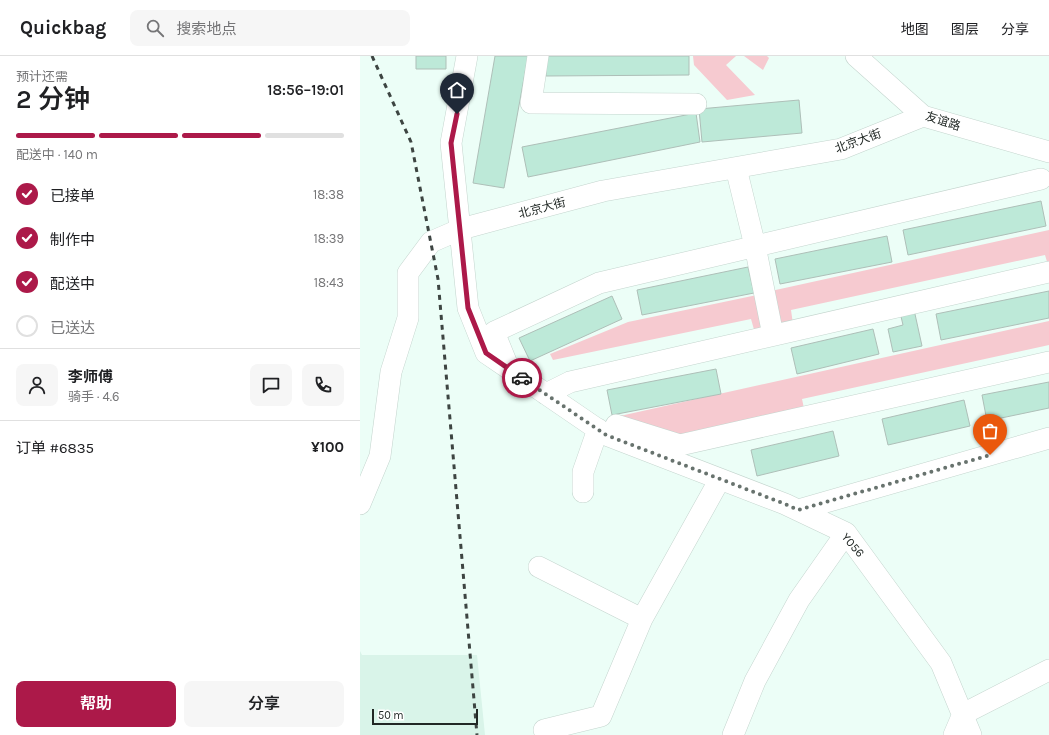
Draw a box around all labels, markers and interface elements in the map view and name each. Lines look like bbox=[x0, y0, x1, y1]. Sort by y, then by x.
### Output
search box bbox=[130, 10, 410, 46]
text: Quickbag bbox=[20, 17, 106, 39]
icon: search bbox=[144, 17, 166, 39]
text: 搜索地点 bbox=[176, 20, 236, 38]
text: 地图 bbox=[901, 21, 929, 38]
text: 图层 bbox=[951, 21, 979, 38]
text: 分享 bbox=[1001, 21, 1029, 38]
text: 预计还需 bbox=[16, 69, 68, 84]
pin bbox=[440, 73, 474, 114]
icon: home bbox=[446, 79, 468, 101]
text: 18:56–19:01 bbox=[267, 81, 344, 99]
text: 2 分钟 bbox=[16, 84, 90, 115]
street label: 友谊路 bbox=[924, 109, 962, 133]
street label: 北京大街 bbox=[833, 126, 883, 156]
text: 配送中 · 140 m bbox=[16, 147, 98, 162]
icon: check bbox=[16, 183, 38, 205]
text: 已接单 bbox=[50, 187, 95, 205]
text: 18:38 bbox=[313, 187, 344, 202]
street label: 北京大街 bbox=[517, 195, 567, 221]
icon: check bbox=[16, 227, 38, 249]
text: 制作中 bbox=[50, 231, 95, 249]
text: 18:39 bbox=[314, 231, 344, 246]
icon: check bbox=[16, 271, 38, 293]
text: 配送中 bbox=[50, 275, 95, 293]
text: 18:43 bbox=[314, 275, 344, 290]
text: 已送达 bbox=[50, 319, 95, 337]
courier bbox=[502, 358, 542, 398]
button: person bbox=[16, 364, 58, 406]
button: chat bbox=[250, 364, 292, 406]
button: phone bbox=[302, 364, 344, 406]
icon: car bbox=[511, 367, 533, 389]
text: 李师傅 bbox=[68, 368, 113, 386]
text: 骑手 · 4.6 bbox=[68, 389, 120, 404]
pin bbox=[973, 414, 1007, 455]
icon: bag bbox=[979, 420, 1001, 442]
text: ¥100 bbox=[311, 438, 344, 456]
text: 订单 #6835 bbox=[16, 439, 94, 457]
street label: Y056 bbox=[839, 530, 867, 560]
button: 帮助 bbox=[16, 681, 176, 727]
button: 分享 bbox=[184, 681, 344, 727]
scale bar bbox=[372, 707, 478, 726]
text: 50 m bbox=[378, 709, 404, 722]

